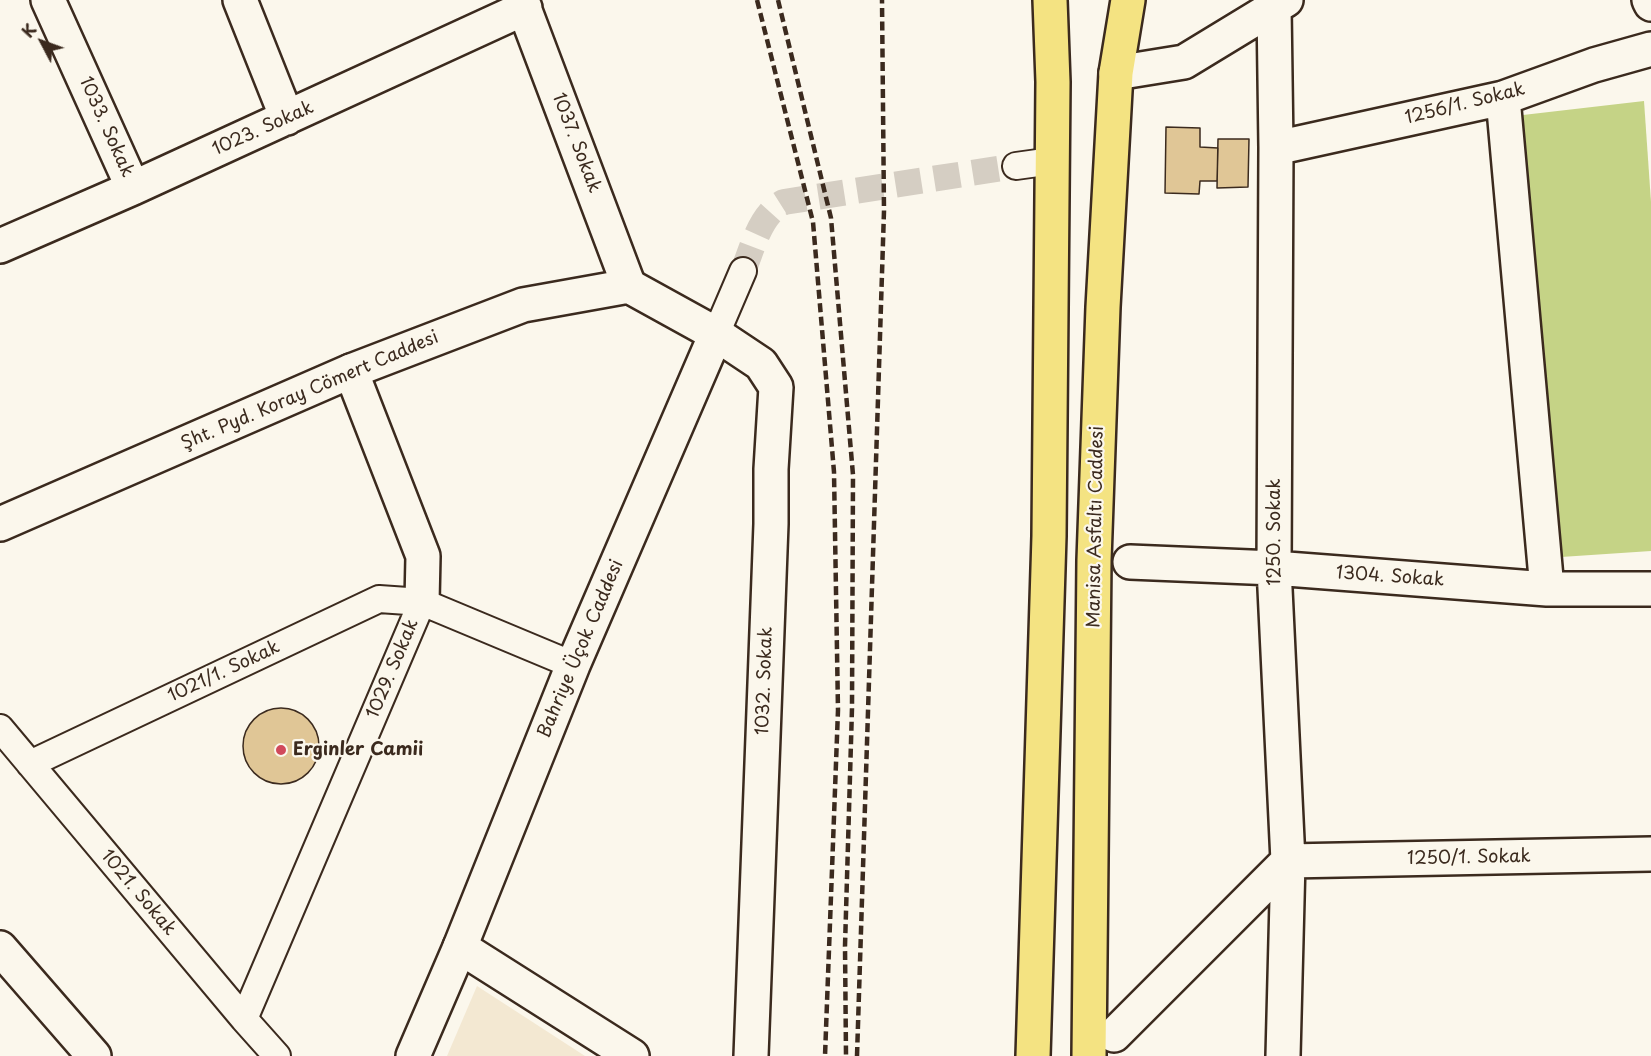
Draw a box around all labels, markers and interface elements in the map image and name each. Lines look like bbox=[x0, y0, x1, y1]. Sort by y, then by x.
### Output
north arrow bbox=[12, 12, 72, 72]
text: K bbox=[16, 18, 41, 42]
street label: 1033. Sokak bbox=[74, 73, 138, 181]
street label: 1256/1. Sokak bbox=[1403, 79, 1527, 129]
street label: 1037. Sokak bbox=[547, 90, 605, 196]
street label: 1023. Sokak bbox=[209, 97, 317, 161]
street label: Şht. Pyd. Koray Cömert Caddesi bbox=[178, 327, 442, 455]
street label: Manisa Asfaltı Caddesi bbox=[1083, 426, 1109, 628]
street label: 1250. Sokak bbox=[1264, 478, 1286, 586]
street label: Bahriye Üçok Caddesi bbox=[534, 557, 628, 741]
street label: 1304. Sokak bbox=[1335, 562, 1445, 592]
street label: 1029. Sokak bbox=[362, 616, 424, 722]
street label: 1032. Sokak bbox=[752, 626, 778, 736]
street label: 1021/1. Sokak bbox=[165, 637, 283, 707]
place label: Erginler Camii bbox=[293, 739, 423, 761]
marker: Erginler Camii bbox=[274, 743, 288, 757]
street label: 1021. Sokak bbox=[96, 846, 180, 940]
street label: 1250/1. Sokak bbox=[1407, 846, 1531, 870]

